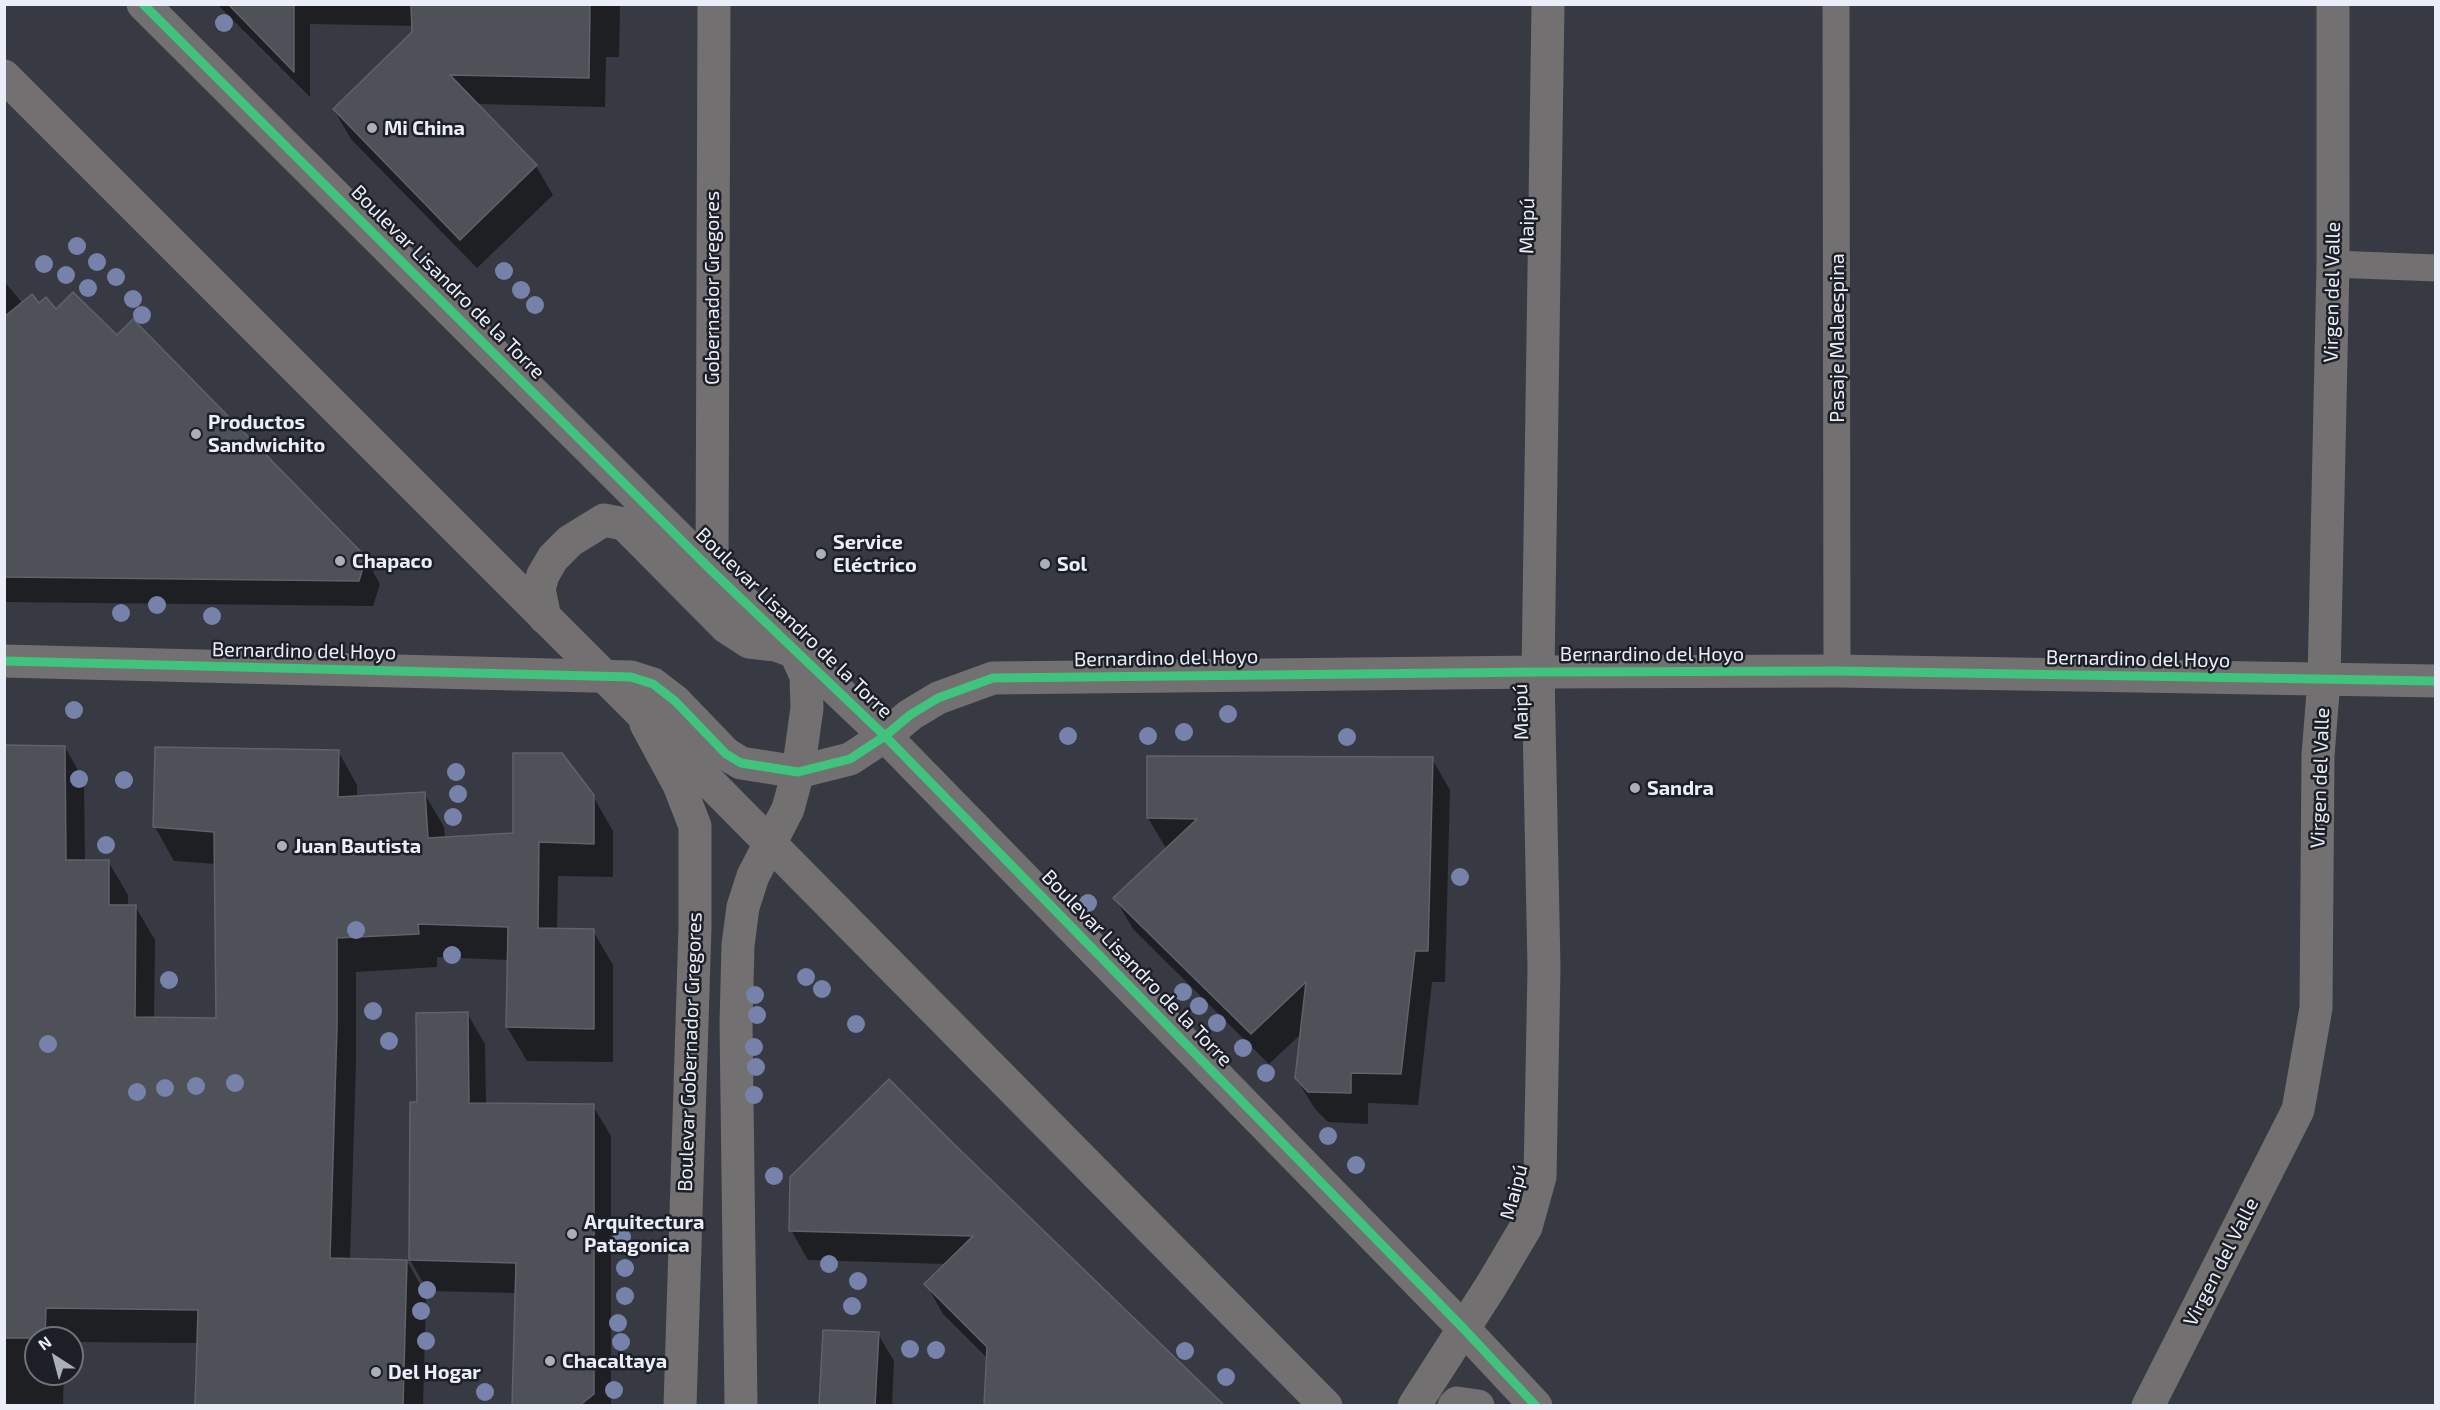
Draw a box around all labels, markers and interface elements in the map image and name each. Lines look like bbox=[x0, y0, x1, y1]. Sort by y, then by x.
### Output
place label: Mi China bbox=[384, 116, 465, 140]
marker: Mi China bbox=[365, 121, 379, 135]
street label: Boulevar Lisandro de la Torre bbox=[346, 180, 550, 384]
street label: Gobernador Gregores bbox=[700, 191, 724, 385]
street label: Maipú bbox=[1515, 198, 1539, 254]
street label: Virgen del Valle bbox=[2319, 221, 2345, 363]
street label: Pasaje Malaespina bbox=[1825, 253, 1849, 423]
place label: Productos Sandwichito bbox=[208, 410, 325, 457]
marker: Productos Sandwichito bbox=[189, 427, 203, 441]
street label: Boulevar Lisandro de la Torre bbox=[691, 523, 897, 723]
place label: Service Eléctrico bbox=[833, 530, 917, 577]
marker: Service Eléctrico bbox=[814, 547, 828, 561]
place label: Chapaco bbox=[352, 549, 432, 573]
place label: Sol bbox=[1057, 552, 1087, 576]
marker: Chapaco bbox=[333, 554, 347, 568]
marker: Sol bbox=[1038, 557, 1052, 571]
street label: Bernardino del Hoyo bbox=[212, 637, 396, 665]
street label: Bernardino del Hoyo bbox=[1560, 642, 1744, 666]
street label: Bernardino del Hoyo bbox=[1074, 644, 1258, 672]
street label: Bernardino del Hoyo bbox=[2046, 645, 2230, 673]
street label: Maipú bbox=[1509, 684, 1533, 740]
street label: Virgen del Valle bbox=[2306, 707, 2334, 849]
place label: Sandra bbox=[1647, 776, 1714, 800]
marker: Sandra bbox=[1628, 781, 1642, 795]
place label: Juan Bautista bbox=[294, 834, 421, 858]
marker: Juan Bautista bbox=[275, 839, 289, 853]
street label: Boulevar Lisandro de la Torre bbox=[1037, 865, 1237, 1071]
street label: Boulevar Gobernador Gregores bbox=[673, 912, 707, 1192]
street label: Maipú bbox=[1495, 1162, 1533, 1222]
street label: Virgen del Valle bbox=[2178, 1194, 2264, 1330]
place label: Arquitectura Patagonica bbox=[584, 1210, 704, 1257]
marker: Arquitectura Patagonica bbox=[565, 1227, 579, 1241]
north arrow bbox=[24, 1326, 84, 1386]
text: N bbox=[34, 1332, 55, 1354]
place label: Chacaltaya bbox=[562, 1349, 667, 1373]
marker: Chacaltaya bbox=[543, 1354, 557, 1368]
place label: Del Hogar bbox=[388, 1360, 481, 1384]
marker: Del Hogar bbox=[369, 1365, 383, 1379]

